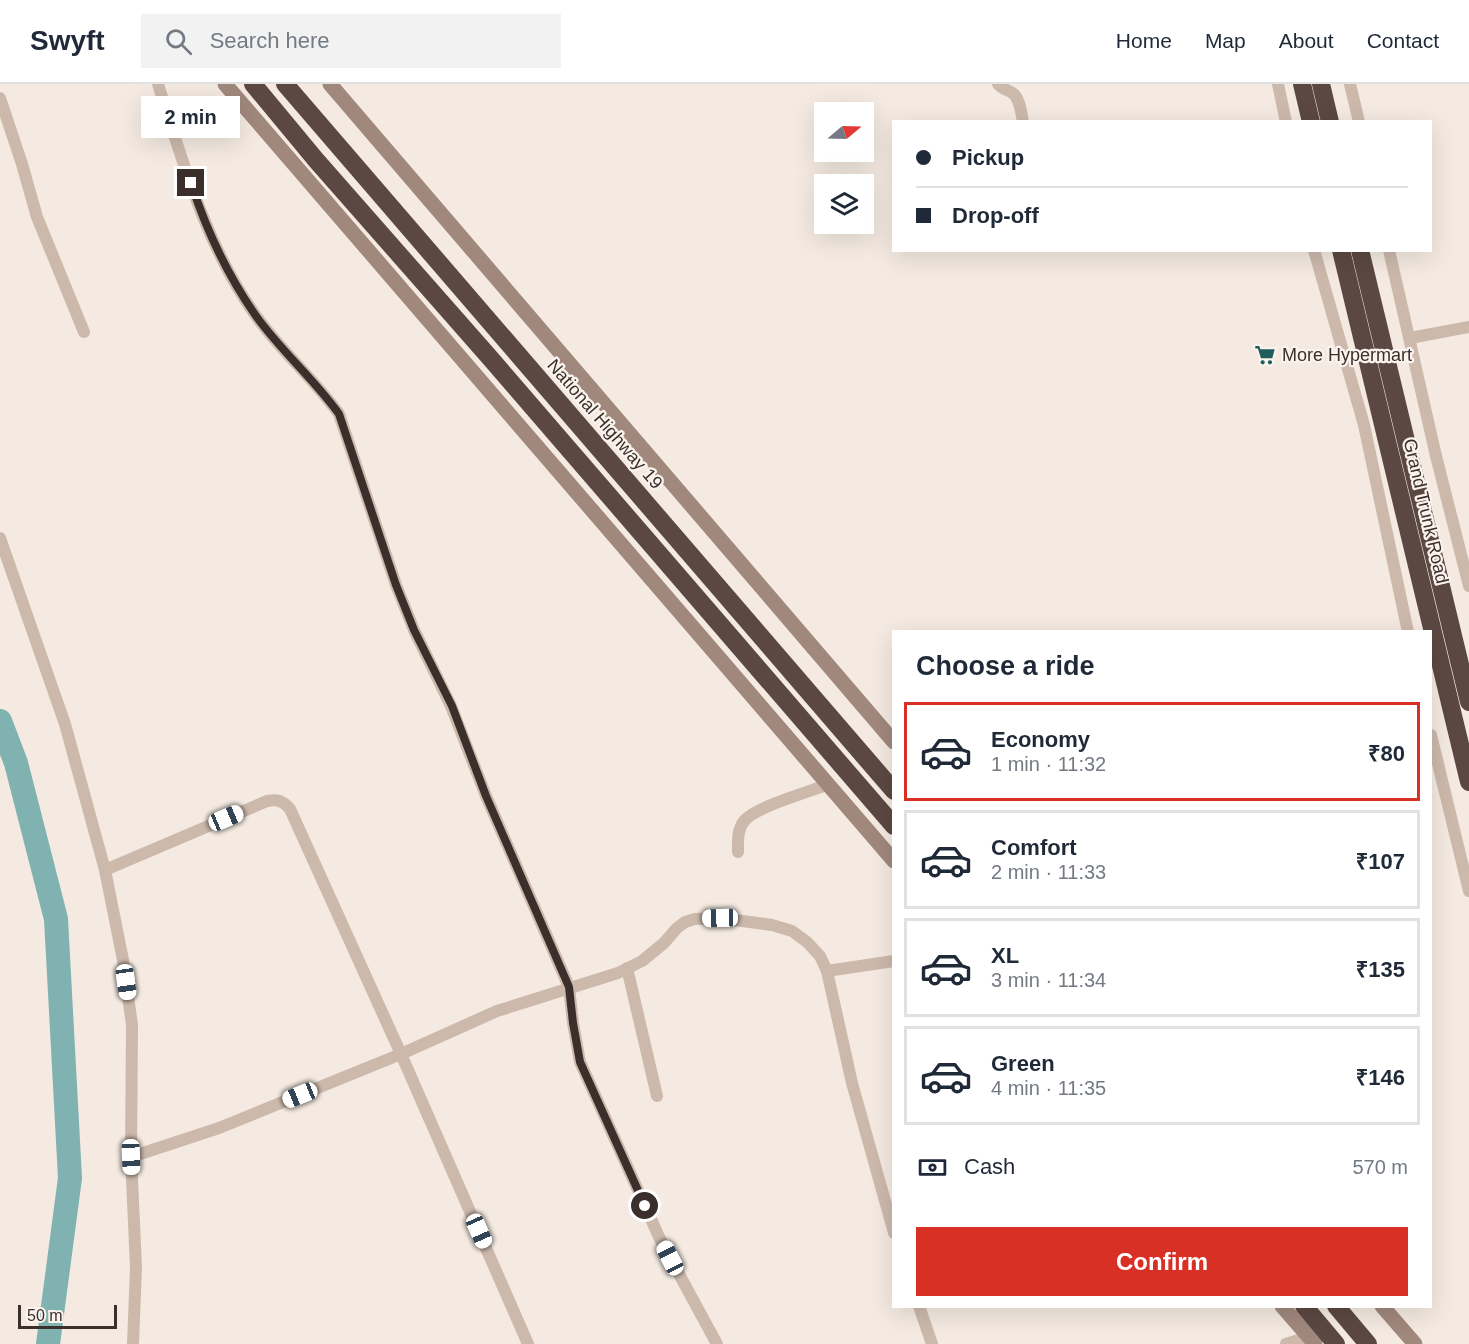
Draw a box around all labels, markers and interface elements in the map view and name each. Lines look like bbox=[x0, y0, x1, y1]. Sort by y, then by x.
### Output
search box bbox=[141, 14, 561, 68]
text: Swyft bbox=[30, 25, 105, 56]
icon: search bbox=[162, 25, 195, 58]
text: Search here bbox=[210, 28, 330, 53]
text: Home bbox=[1116, 29, 1172, 52]
text: Map bbox=[1205, 29, 1246, 52]
text: About bbox=[1279, 29, 1334, 52]
text: Contact bbox=[1367, 29, 1439, 52]
callout: 2 min bbox=[142, 96, 240, 138]
north arrow bbox=[814, 102, 874, 162]
map controls bbox=[814, 102, 874, 234]
text: 2 min bbox=[164, 106, 217, 128]
text: Pickup bbox=[952, 145, 1024, 170]
route end bbox=[177, 169, 204, 196]
button: layers bbox=[814, 174, 874, 234]
text: Drop-off bbox=[952, 203, 1039, 228]
supermarket icon: More Hypermart bbox=[1253, 343, 1277, 367]
place label: More Hypermart bbox=[1282, 345, 1412, 365]
street label: National Highway 19 bbox=[543, 355, 667, 493]
street label: Grand Trunk Road bbox=[1400, 437, 1452, 585]
text: Choose a ride bbox=[916, 651, 1095, 681]
icon: car bbox=[919, 725, 973, 779]
text: Economy bbox=[991, 727, 1090, 752]
text: ₹80 bbox=[1368, 741, 1405, 766]
text: 1 min · 11:32 bbox=[991, 753, 1106, 775]
car bbox=[206, 803, 246, 833]
icon: car bbox=[919, 833, 973, 887]
text: Comfort bbox=[991, 835, 1077, 860]
text: ₹107 bbox=[1356, 849, 1405, 874]
text: 2 min · 11:33 bbox=[991, 861, 1106, 883]
car bbox=[702, 909, 738, 927]
icon: car bbox=[919, 941, 973, 995]
text: XL bbox=[991, 943, 1019, 968]
text: ₹135 bbox=[1356, 957, 1405, 982]
car bbox=[115, 963, 137, 1001]
text: 3 min · 11:34 bbox=[991, 969, 1106, 991]
icon: car bbox=[919, 1049, 973, 1103]
text: Green bbox=[991, 1051, 1055, 1076]
text: ₹146 bbox=[1356, 1065, 1405, 1090]
text: 4 min · 11:35 bbox=[991, 1077, 1106, 1099]
car bbox=[280, 1080, 320, 1110]
car bbox=[121, 1139, 141, 1175]
icon: cash bbox=[916, 1151, 949, 1184]
text: Cash bbox=[964, 1154, 1015, 1179]
text: 570 m bbox=[1352, 1156, 1408, 1178]
route start bbox=[631, 1192, 658, 1219]
car bbox=[463, 1211, 495, 1251]
button: Confirm bbox=[916, 1227, 1408, 1296]
car bbox=[654, 1238, 686, 1278]
scale bar bbox=[18, 1302, 117, 1330]
text: 50 m bbox=[27, 1307, 63, 1324]

